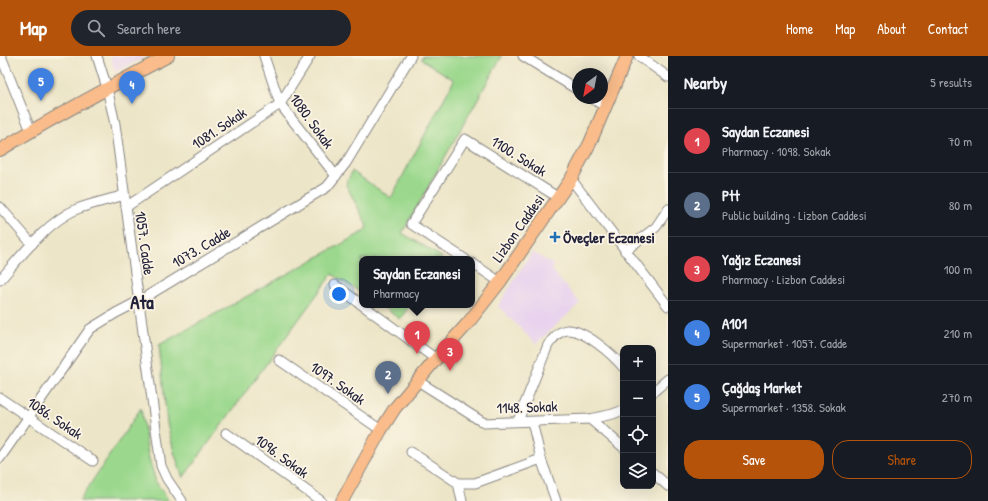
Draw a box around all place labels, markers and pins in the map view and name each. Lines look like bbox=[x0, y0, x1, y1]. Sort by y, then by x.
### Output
pin: 5 bbox=[28, 68, 54, 101]
pin: 4 bbox=[119, 71, 145, 104]
place label: Öveçler Eczanesi bbox=[563, 227, 655, 248]
marker: Öveçler Eczanesi bbox=[550, 232, 560, 242]
pin: 1 bbox=[404, 321, 430, 354]
pin: 3 bbox=[437, 338, 463, 371]
pin: 2 bbox=[375, 361, 401, 394]

